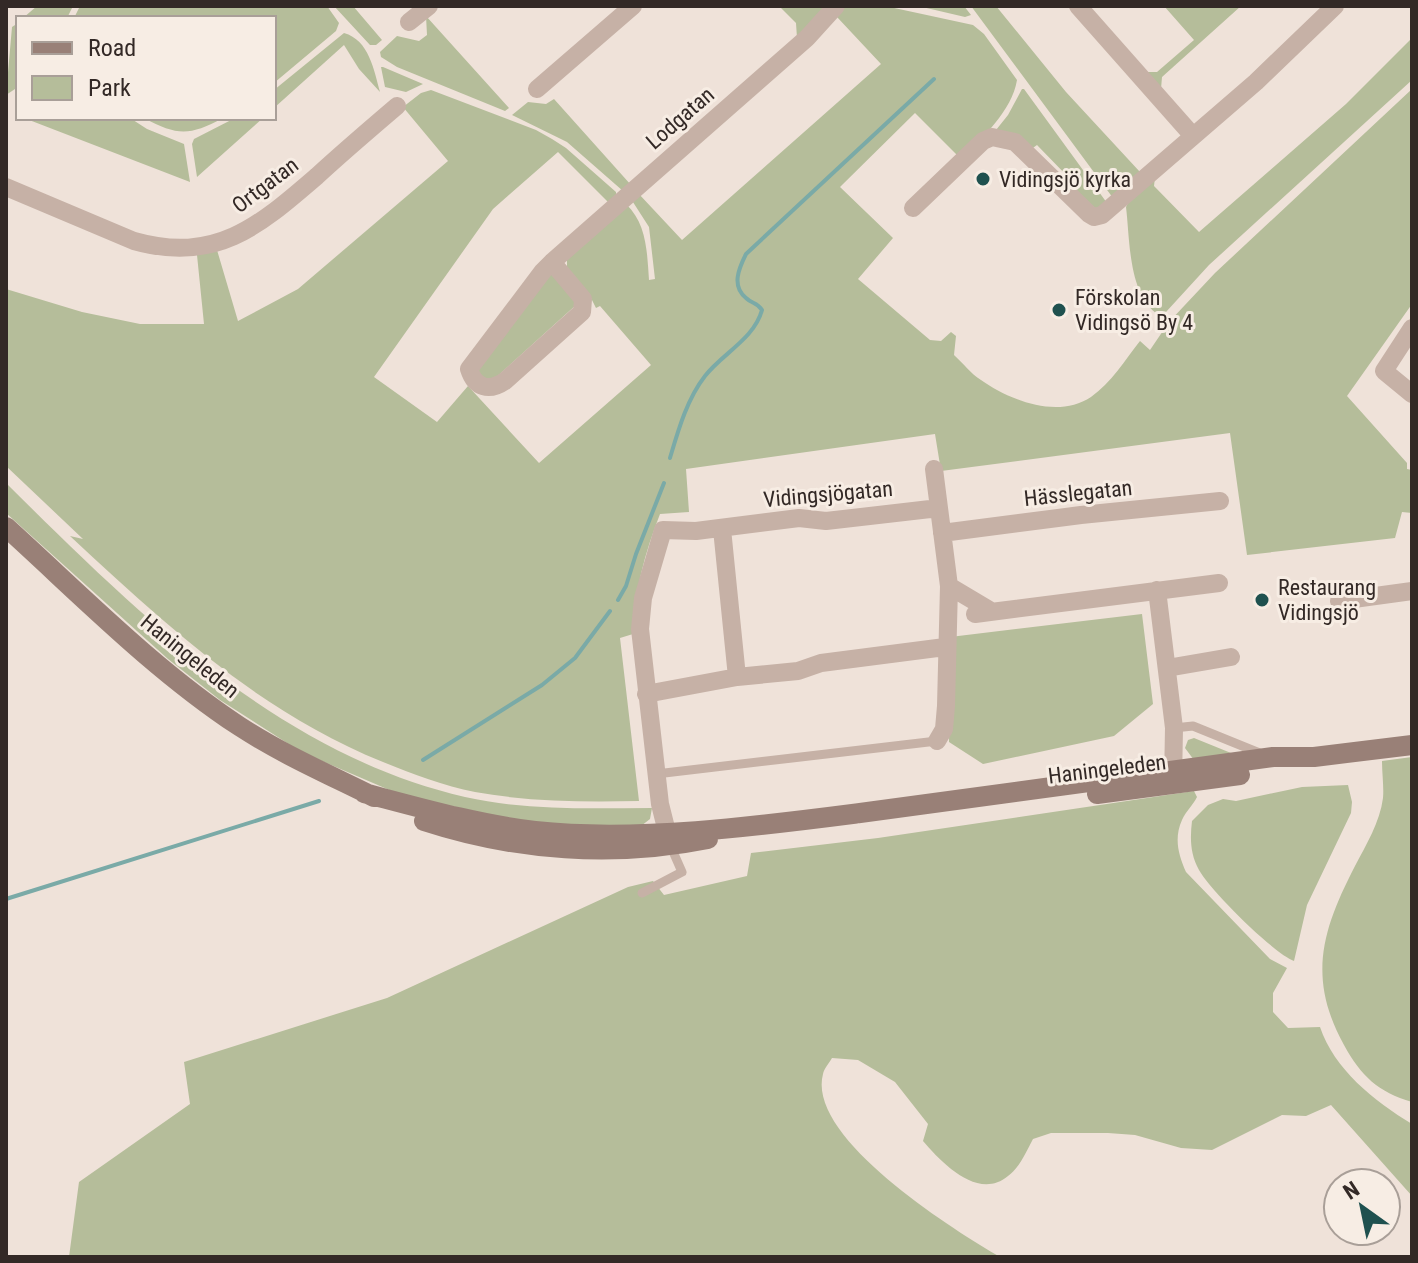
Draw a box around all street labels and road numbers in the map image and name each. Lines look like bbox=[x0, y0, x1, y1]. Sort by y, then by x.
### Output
street label: Lodgatan bbox=[641, 82, 719, 154]
street label: Ortgatan bbox=[227, 152, 303, 218]
street label: Hässlegatan bbox=[1023, 475, 1133, 511]
street label: Vidingsjögatan bbox=[762, 476, 894, 512]
street label: Haningeleden bbox=[136, 609, 244, 703]
street label: Haningeleden bbox=[1046, 749, 1168, 789]

